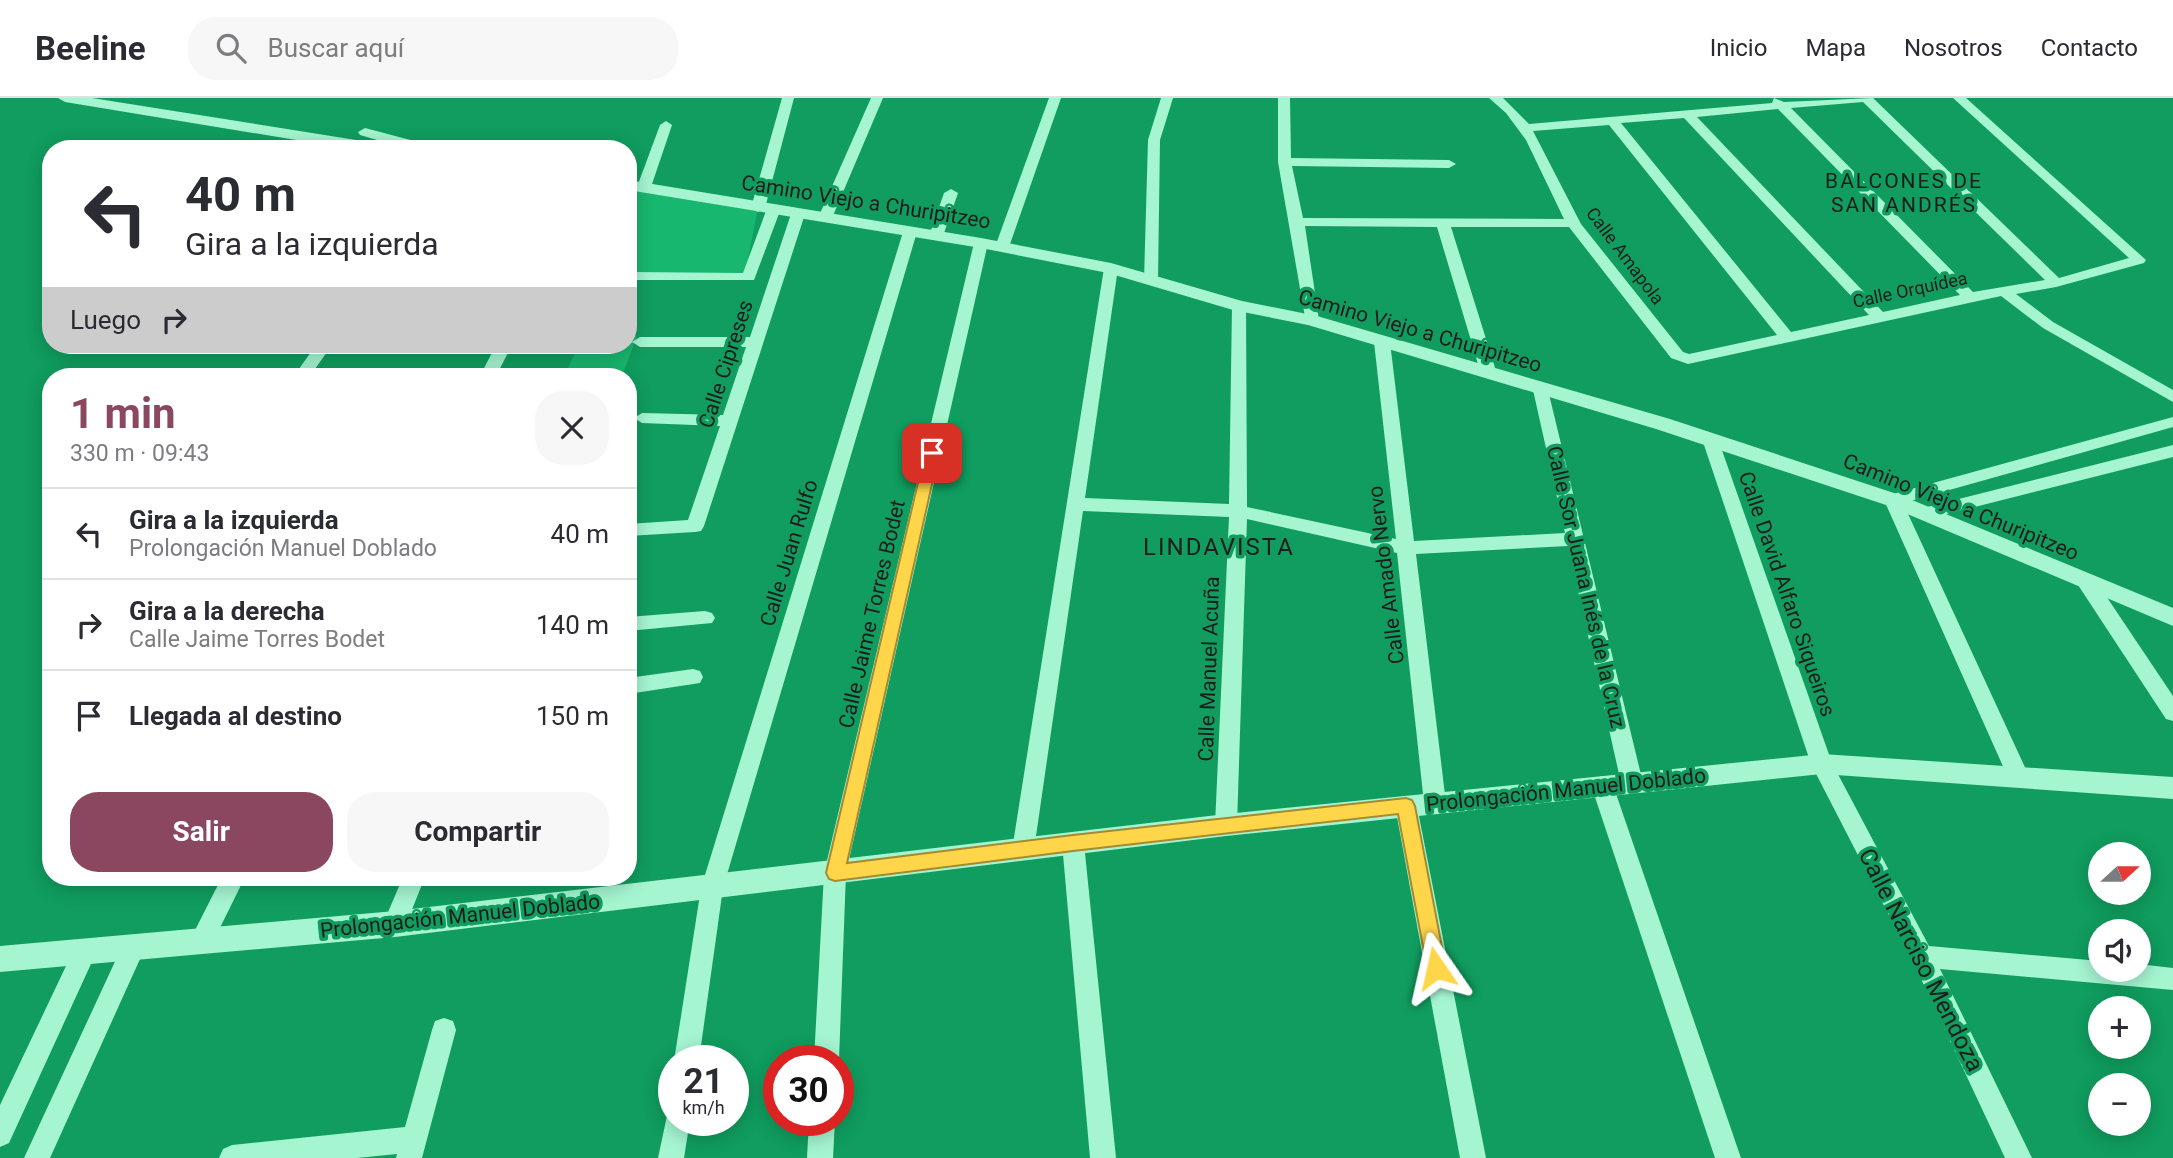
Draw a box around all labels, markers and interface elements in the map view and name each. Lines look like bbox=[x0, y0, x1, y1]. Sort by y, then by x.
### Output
search box bbox=[188, 17, 678, 80]
text: Beeline bbox=[35, 29, 146, 68]
icon: search bbox=[212, 29, 250, 67]
text: Buscar aquí bbox=[268, 33, 404, 63]
text: Inicio bbox=[1710, 34, 1767, 62]
text: Mapa bbox=[1805, 34, 1866, 62]
text: Nosotros bbox=[1904, 34, 2003, 62]
text: Contacto bbox=[2041, 34, 2138, 62]
text: 40 m bbox=[185, 166, 296, 223]
icon: left bbox=[70, 168, 161, 259]
district label: BALCONES DE SAN ANDRÉS bbox=[1825, 169, 1983, 217]
street label: Camino Viejo a Churipitzeo bbox=[740, 170, 992, 234]
street label: Calle Amapola bbox=[1582, 203, 1669, 308]
text: Gira a la izquierda bbox=[185, 225, 439, 263]
street label: Calle Orquídea bbox=[1851, 267, 1969, 312]
street label: Camino Viejo a Churipitzeo bbox=[1296, 285, 1544, 377]
street label: Calle Cipreses bbox=[694, 297, 758, 431]
icon: right bbox=[155, 301, 193, 339]
text: Luego bbox=[70, 305, 141, 335]
text: 1 min bbox=[70, 389, 176, 438]
button: close bbox=[535, 391, 609, 465]
pin bbox=[902, 423, 962, 483]
icon: arrive bbox=[913, 434, 951, 472]
text: 330 m · 09:43 bbox=[70, 440, 209, 467]
street label: Calle Sor Juana Inés de la Cruz bbox=[1542, 444, 1630, 730]
street label: Camino Viejo a Churipitzeo bbox=[1840, 449, 2082, 565]
street label: Calle David Alfaro Siqueiros bbox=[1734, 468, 1840, 720]
street label: Calle Juan Rulfo bbox=[755, 477, 823, 629]
street label: Calle Amado Nervo bbox=[1363, 484, 1409, 666]
street label: Calle Jaime Torres Bodet bbox=[834, 497, 910, 731]
text: Gira a la izquierda bbox=[129, 505, 339, 535]
icon: left bbox=[70, 515, 108, 553]
text: 40 m bbox=[551, 519, 609, 549]
district label: LINDAVISTA bbox=[1143, 533, 1295, 561]
text: Prolongación Manuel Doblado bbox=[129, 535, 437, 562]
street label: Calle Manuel Acuña bbox=[1194, 576, 1224, 762]
text: Gira a la derecha bbox=[129, 596, 325, 626]
icon: right bbox=[70, 606, 108, 644]
text: 140 m bbox=[536, 610, 609, 640]
text: Calle Jaime Torres Bodet bbox=[129, 626, 385, 653]
icon: arrive bbox=[70, 697, 108, 735]
text: Llegada al destino bbox=[129, 701, 342, 731]
text: 150 m bbox=[536, 701, 609, 731]
street label: Prolongación Manuel Doblado bbox=[1425, 763, 1707, 817]
button: Salir bbox=[70, 792, 333, 872]
button: Compartir bbox=[347, 792, 609, 872]
north arrow bbox=[2088, 842, 2151, 905]
map controls bbox=[2088, 842, 2151, 1136]
street label: Calle Narciso Mendoza bbox=[1853, 844, 1989, 1076]
street label: Prolongación Manuel Doblado bbox=[319, 889, 601, 943]
button: sound bbox=[2088, 919, 2151, 982]
position arrow bbox=[1399, 931, 1473, 1005]
button: + bbox=[2088, 996, 2151, 1059]
speed limit sign: 30 bbox=[763, 1045, 854, 1136]
text: 21 bbox=[683, 1061, 724, 1102]
button: − bbox=[2088, 1073, 2151, 1136]
text: km/h bbox=[682, 1097, 725, 1118]

